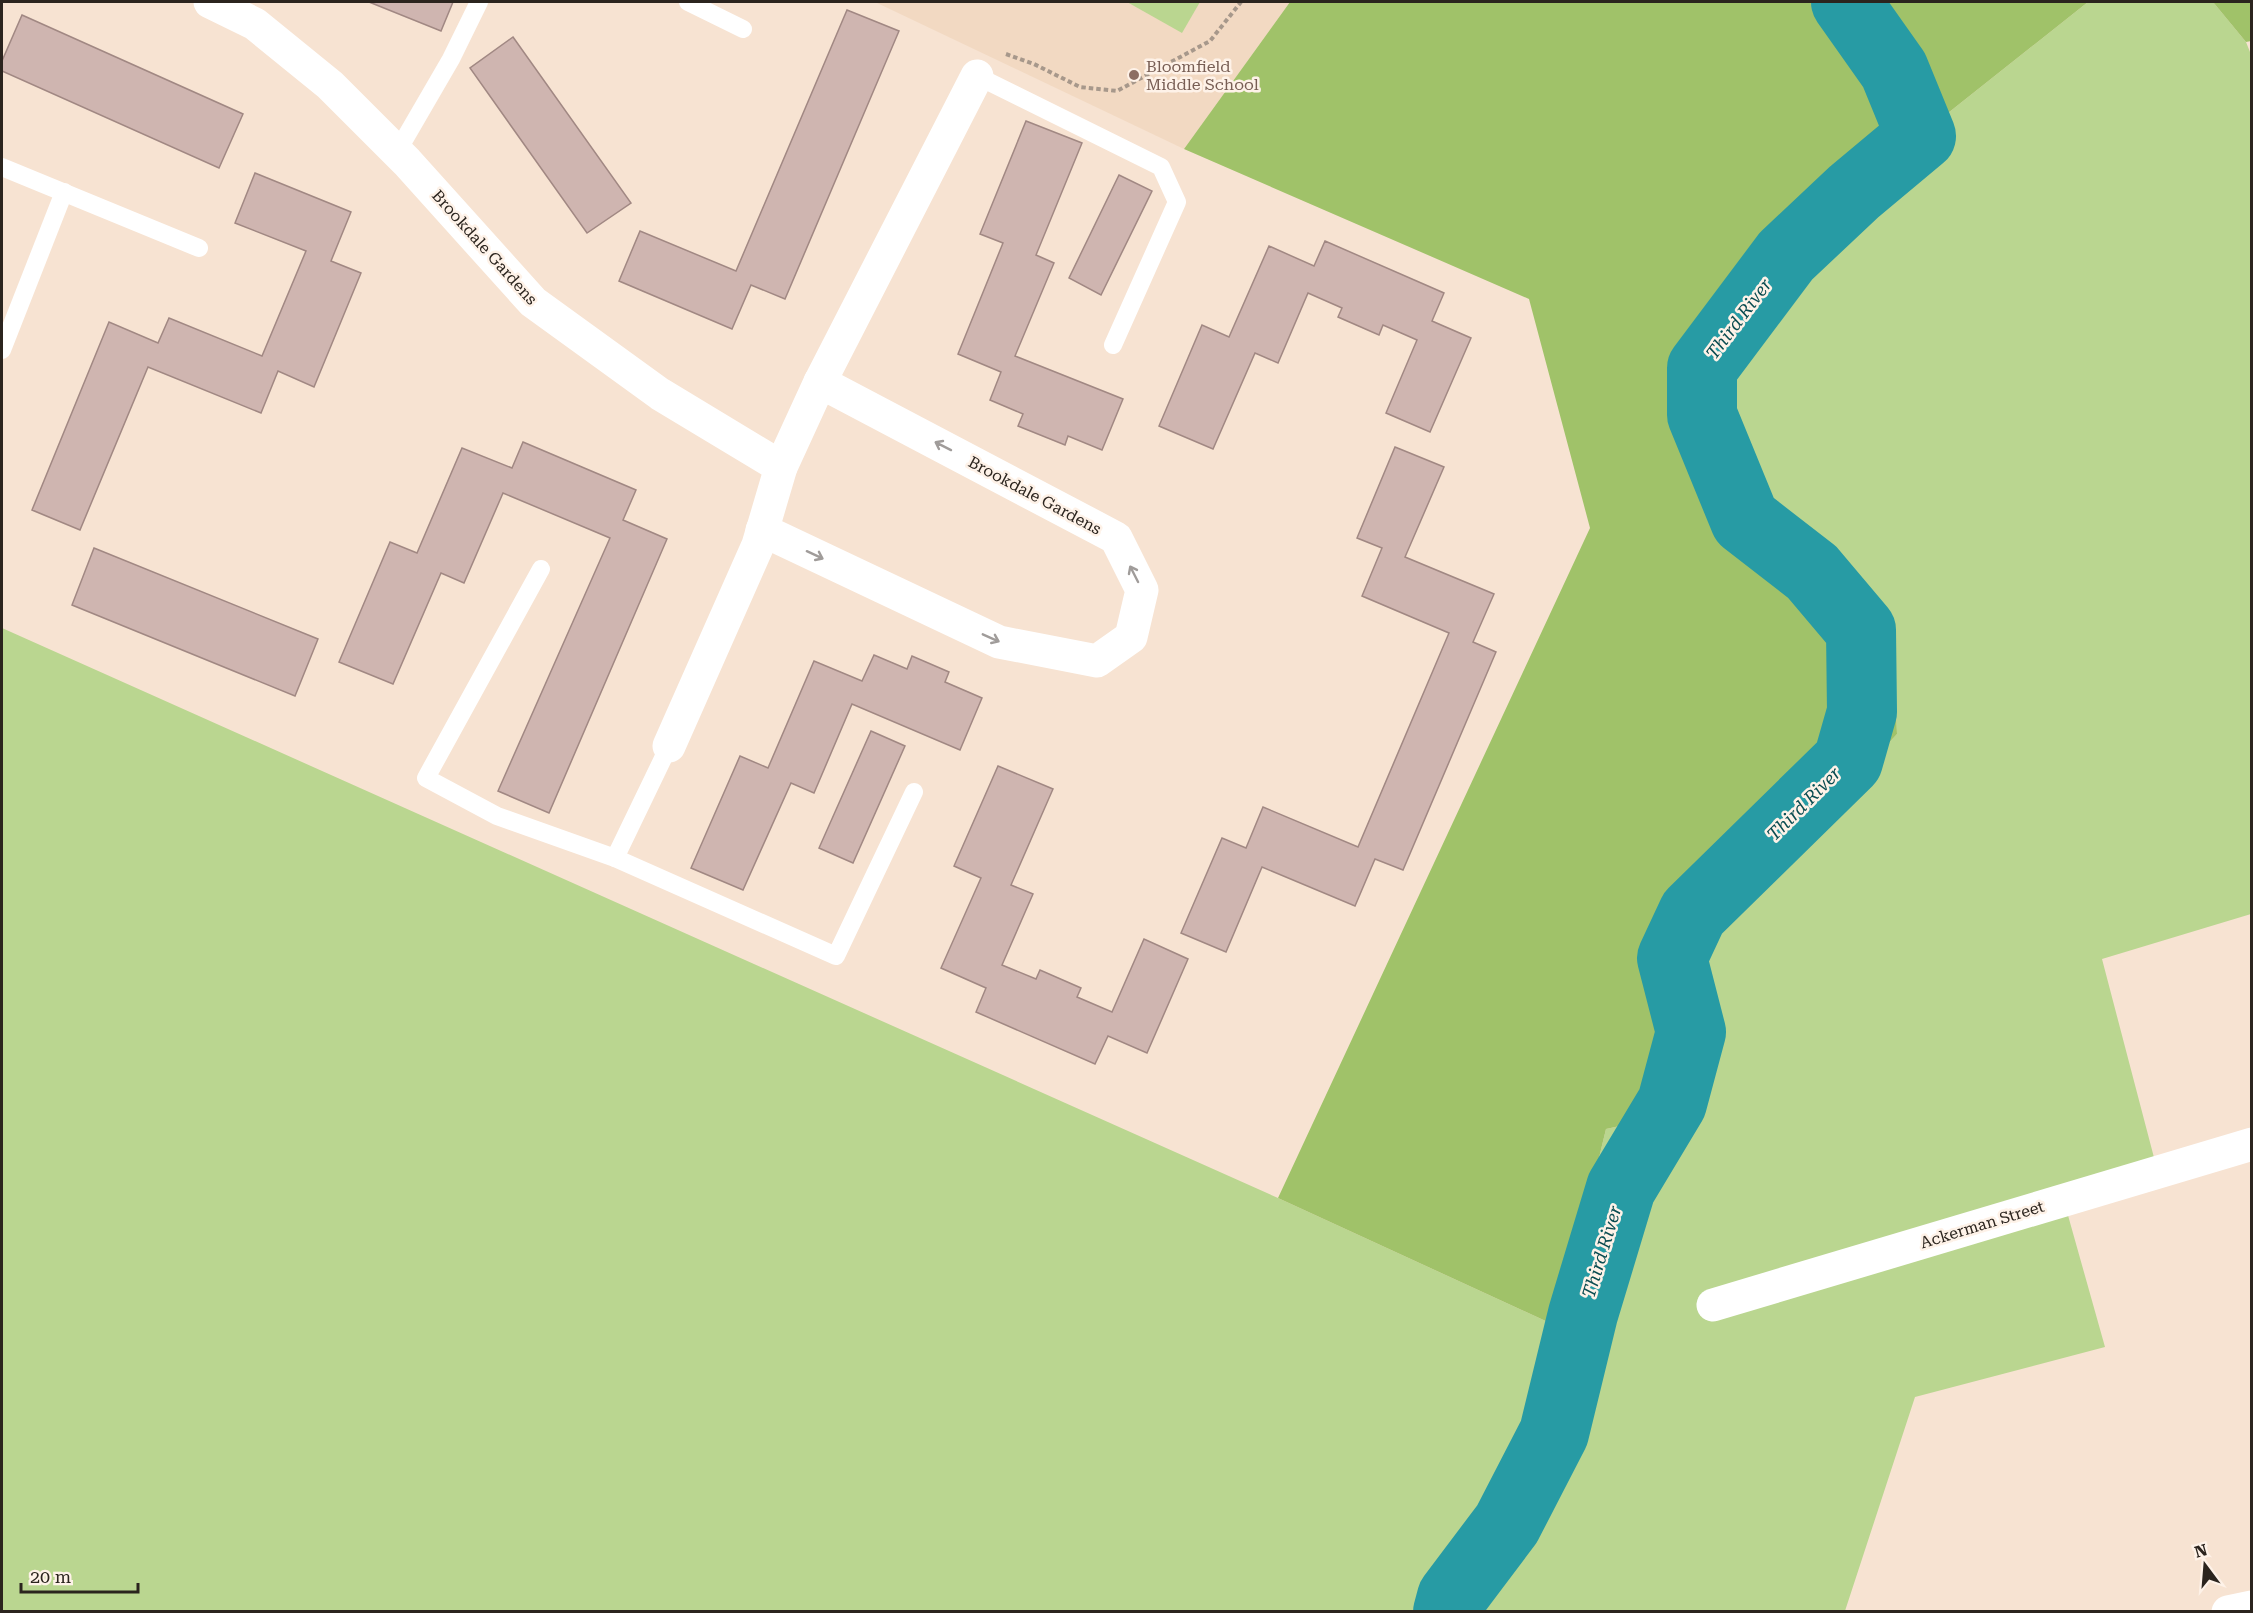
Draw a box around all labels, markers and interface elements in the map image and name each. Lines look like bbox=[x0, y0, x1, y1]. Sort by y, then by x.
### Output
place label: Bloomfield Middle School bbox=[1146, 57, 1259, 94]
marker: Bloomfield Middle School bbox=[1127, 68, 1141, 82]
street label: Brookdale Gardens bbox=[428, 186, 541, 309]
water label: Third River bbox=[1702, 274, 1776, 363]
one-way arrow bbox=[934, 440, 952, 451]
street label: Brookdale Gardens bbox=[965, 452, 1105, 539]
one-way arrow bbox=[805, 549, 823, 561]
one-way arrow bbox=[1128, 566, 1140, 584]
one-way arrow bbox=[982, 632, 1000, 644]
water label: Third River bbox=[1762, 762, 1845, 845]
street label: Ackerman Street bbox=[1918, 1197, 2046, 1252]
water label: Third River bbox=[1578, 1203, 1626, 1301]
north arrow bbox=[2175, 1535, 2235, 1595]
text: N bbox=[2192, 1540, 2210, 1562]
scale bar bbox=[21, 1556, 138, 1594]
text: 20 m bbox=[30, 1566, 71, 1587]

